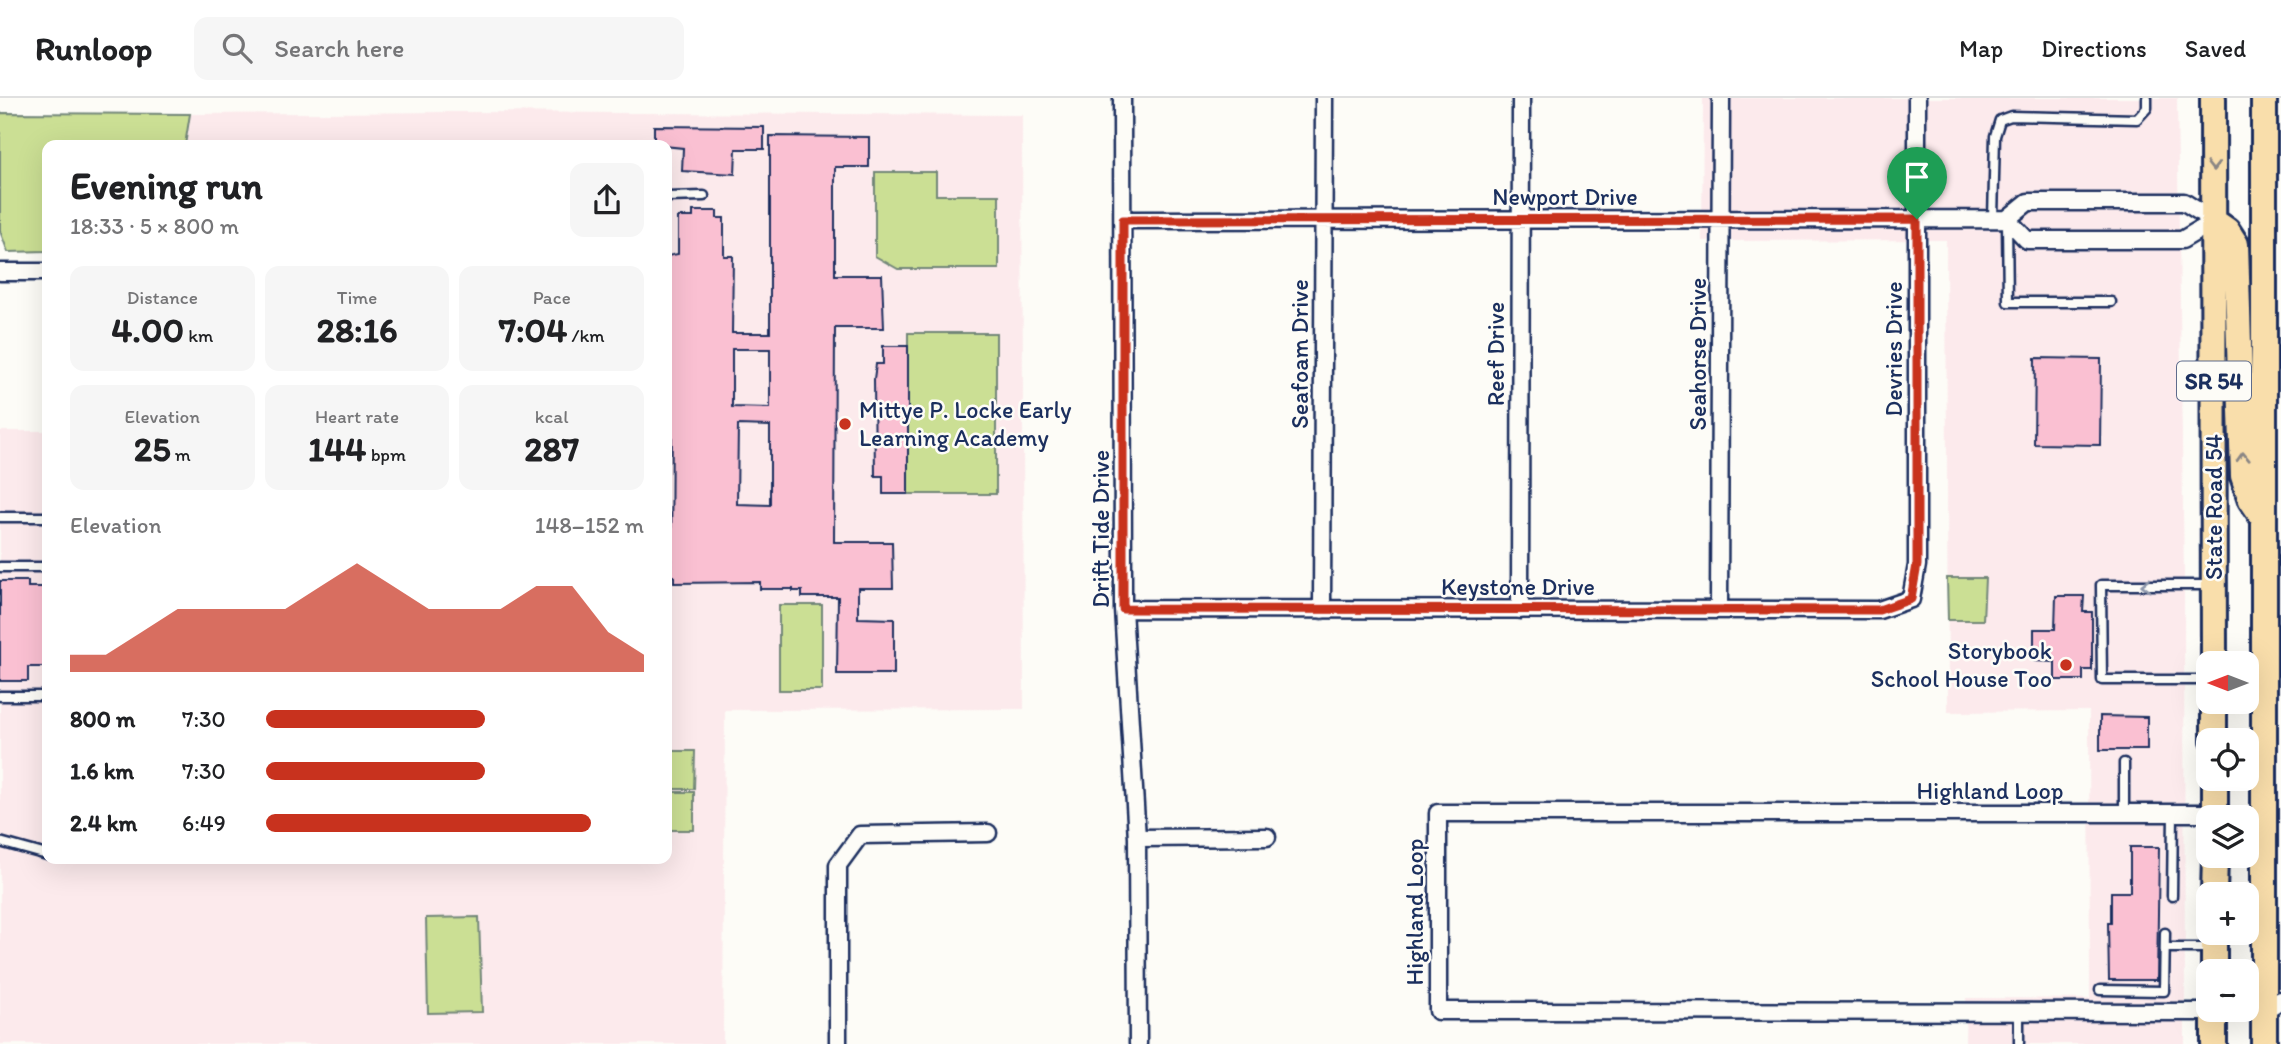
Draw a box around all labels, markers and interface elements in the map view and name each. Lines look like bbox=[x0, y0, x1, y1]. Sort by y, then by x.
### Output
search box bbox=[194, 17, 684, 80]
text: Runloop bbox=[35, 29, 152, 68]
icon: search bbox=[218, 29, 256, 67]
text: Search here bbox=[274, 32, 405, 64]
text: Map bbox=[1959, 34, 2003, 63]
text: Directions bbox=[2041, 34, 2147, 63]
text: Saved bbox=[2185, 34, 2246, 63]
pin bbox=[1887, 147, 1947, 219]
icon: arrive bbox=[1898, 158, 1936, 196]
one-way arrow bbox=[2205, 161, 2221, 172]
text: Evening run bbox=[70, 163, 263, 209]
button: share bbox=[570, 163, 644, 237]
street label: Newport Drive bbox=[1492, 182, 1638, 211]
text: 18:33 · 5 × 800 m bbox=[70, 212, 239, 240]
street label: Seahorse Drive bbox=[1683, 278, 1712, 430]
street label: Seafoam Drive bbox=[1285, 279, 1314, 429]
street label: Devries Drive bbox=[1879, 281, 1908, 417]
text: Distance bbox=[127, 286, 198, 309]
text: Time bbox=[337, 286, 377, 309]
text: Pace bbox=[533, 286, 571, 309]
street label: Reef Drive bbox=[1481, 302, 1510, 406]
text: 4.00 bbox=[111, 309, 184, 351]
text: 28:16 bbox=[317, 309, 397, 351]
text: 7:04 bbox=[499, 309, 567, 351]
text: km bbox=[184, 324, 213, 347]
text: /km bbox=[567, 324, 605, 347]
road number: SR 54 bbox=[2177, 362, 2251, 400]
place label: Mittye P. Locke Early Learning Academy bbox=[859, 395, 1071, 452]
text: Elevation bbox=[125, 405, 200, 428]
text: Heart rate bbox=[315, 405, 399, 428]
text: kcal bbox=[535, 405, 569, 428]
marker: Mittye P. Locke Early Learning Academy bbox=[837, 416, 853, 432]
text: 25 bbox=[134, 428, 171, 470]
text: 144 bbox=[308, 428, 366, 470]
text: 287 bbox=[524, 428, 579, 470]
street label: State Road 54 bbox=[2199, 434, 2228, 580]
text: m bbox=[171, 443, 191, 466]
text: bpm bbox=[366, 443, 406, 466]
street label: Drift Tide Drive bbox=[1086, 450, 1115, 608]
one-way arrow bbox=[2235, 451, 2250, 462]
text: Elevation bbox=[70, 511, 161, 539]
text: 148–152 m bbox=[535, 511, 644, 539]
street label: Keystone Drive bbox=[1441, 572, 1595, 601]
one-way arrow bbox=[2140, 577, 2151, 593]
place label: Storybook School House Too bbox=[1871, 636, 2052, 693]
north arrow bbox=[2196, 651, 2259, 714]
map controls bbox=[2196, 651, 2259, 1022]
marker: Storybook School House Too bbox=[2058, 657, 2074, 673]
text: 800 m bbox=[70, 705, 135, 733]
text: 7:30 bbox=[182, 705, 226, 733]
button: locate bbox=[2196, 728, 2259, 791]
text: 1.6 km bbox=[70, 757, 134, 785]
text: 7:30 bbox=[182, 757, 226, 785]
street label: Highland Loop bbox=[1916, 776, 2064, 805]
button: layers bbox=[2196, 805, 2259, 868]
text: 2.4 km bbox=[70, 809, 137, 837]
text: 6:49 bbox=[182, 809, 226, 837]
street label: Highland Loop bbox=[1400, 838, 1429, 986]
button: + bbox=[2196, 882, 2259, 945]
button: − bbox=[2196, 959, 2259, 1022]

